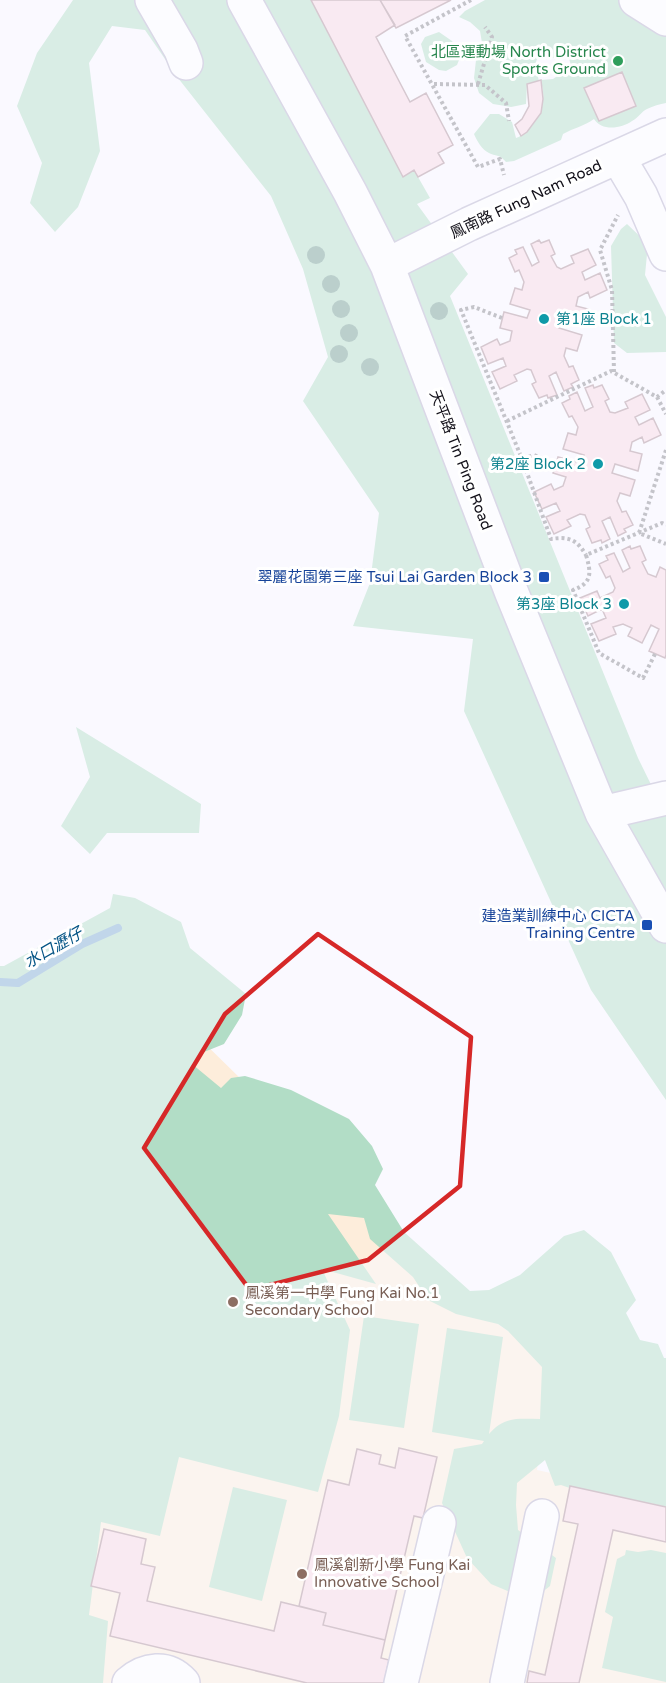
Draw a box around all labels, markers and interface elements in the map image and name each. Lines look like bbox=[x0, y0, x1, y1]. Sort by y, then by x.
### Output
place label: 北區運動場 North District Sports Ground bbox=[431, 43, 606, 78]
marker: 北區運動場 North District Sports Ground bbox=[611, 54, 625, 68]
street label: 鳳南路 Fung Nam Road bbox=[447, 156, 605, 242]
place label: 第1座 Block 1 bbox=[556, 310, 652, 328]
marker: 第1座 Block 1 bbox=[537, 312, 551, 326]
street label: 天平路 Tin Ping Road bbox=[426, 387, 496, 533]
place label: 第2座 Block 2 bbox=[490, 455, 586, 473]
marker: 第2座 Block 2 bbox=[591, 457, 605, 471]
place label: 翠麗花園第三座 Tsui Lai Garden Block 3 bbox=[257, 568, 532, 586]
marker: 翠麗花園第三座 Tsui Lai Garden Block 3 bbox=[537, 570, 551, 584]
place label: 第3座 Block 3 bbox=[516, 595, 612, 613]
marker: 第3座 Block 3 bbox=[617, 597, 631, 611]
place label: 建造業訓練中心 CICTA Training Centre bbox=[482, 907, 635, 942]
marker: 建造業訓練中心 CICTA Training Centre bbox=[640, 918, 654, 932]
water label: 水口瀝仔 bbox=[21, 922, 88, 973]
place label: 鳳溪第一中學 Fung Kai No.1 Secondary School bbox=[245, 1284, 439, 1319]
marker: 鳳溪第一中學 Fung Kai No.1 Secondary School bbox=[226, 1295, 240, 1309]
place label: 鳳溪創新小學 Fung Kai Innovative School bbox=[314, 1556, 470, 1591]
marker: 鳳溪創新小學 Fung Kai Innovative School bbox=[295, 1567, 309, 1581]

